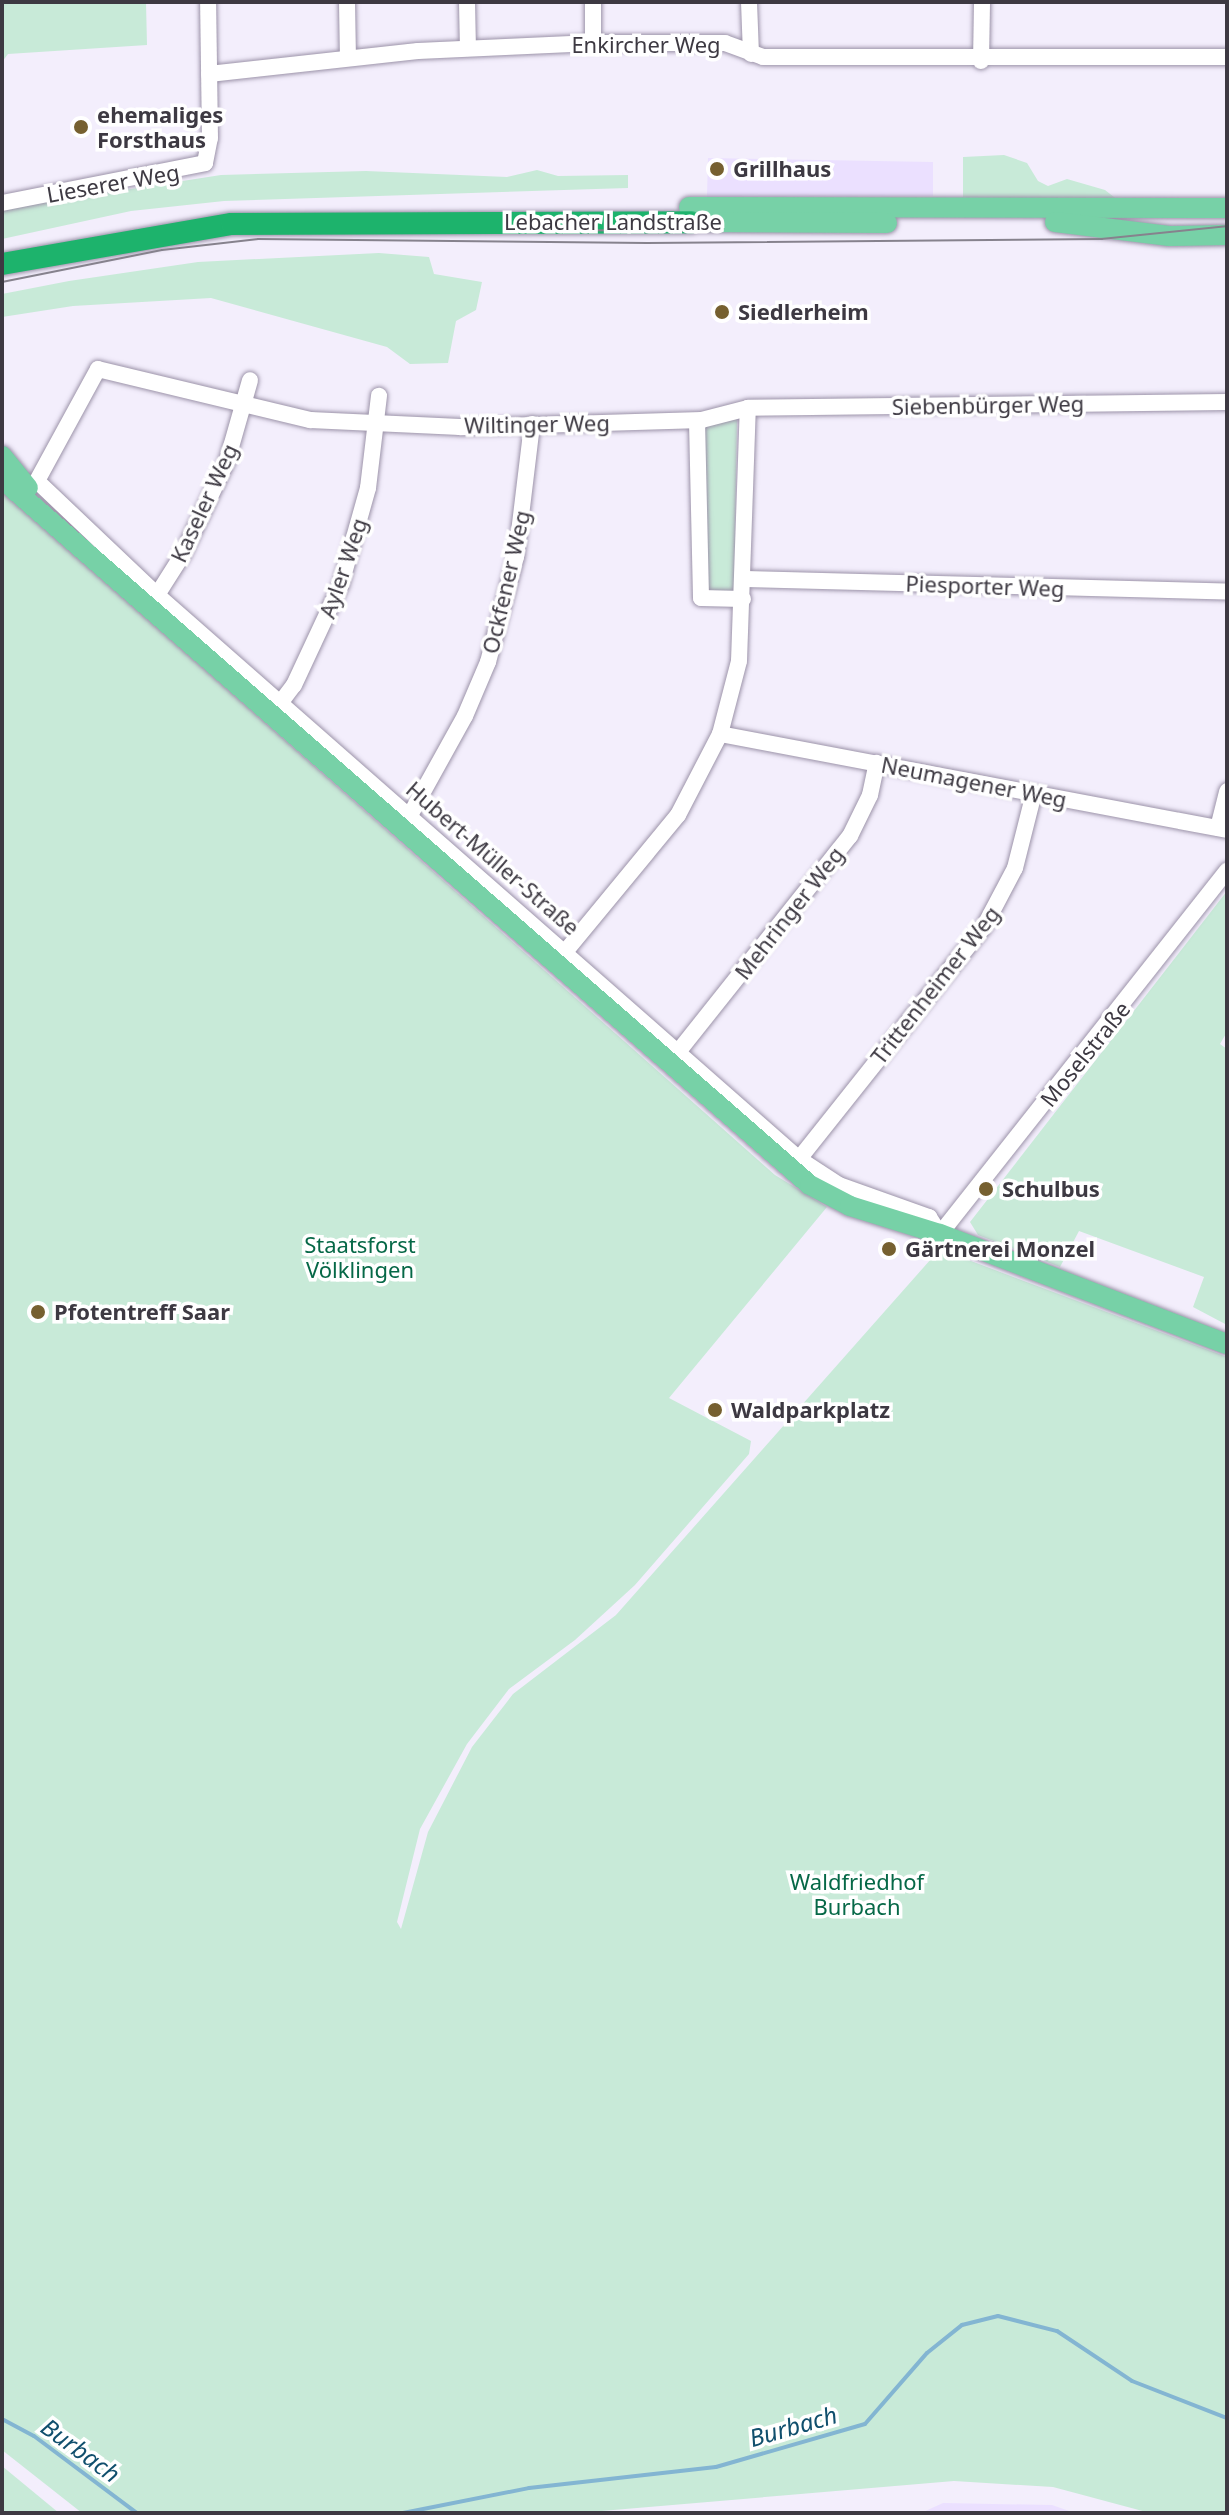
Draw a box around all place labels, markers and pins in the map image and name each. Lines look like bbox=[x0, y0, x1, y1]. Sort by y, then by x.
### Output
place label: ehemaliges Forsthaus bbox=[97, 101, 223, 152]
marker: ehemaliges Forsthaus bbox=[72, 118, 90, 136]
place label: Grillhaus bbox=[733, 156, 831, 182]
marker: Grillhaus bbox=[708, 160, 726, 178]
place label: Siedlerheim bbox=[738, 299, 869, 325]
marker: Siedlerheim bbox=[713, 303, 731, 321]
place label: Schulbus bbox=[1002, 1176, 1100, 1202]
marker: Schulbus bbox=[977, 1180, 995, 1198]
place label: Gärtnerei Monzel bbox=[905, 1236, 1095, 1262]
marker: Gärtnerei Monzel bbox=[880, 1240, 898, 1258]
place label: Pfotentreff Saar bbox=[54, 1299, 230, 1325]
marker: Pfotentreff Saar bbox=[29, 1303, 47, 1321]
place label: Waldparkplatz bbox=[731, 1397, 890, 1423]
marker: Waldparkplatz bbox=[706, 1401, 724, 1419]

